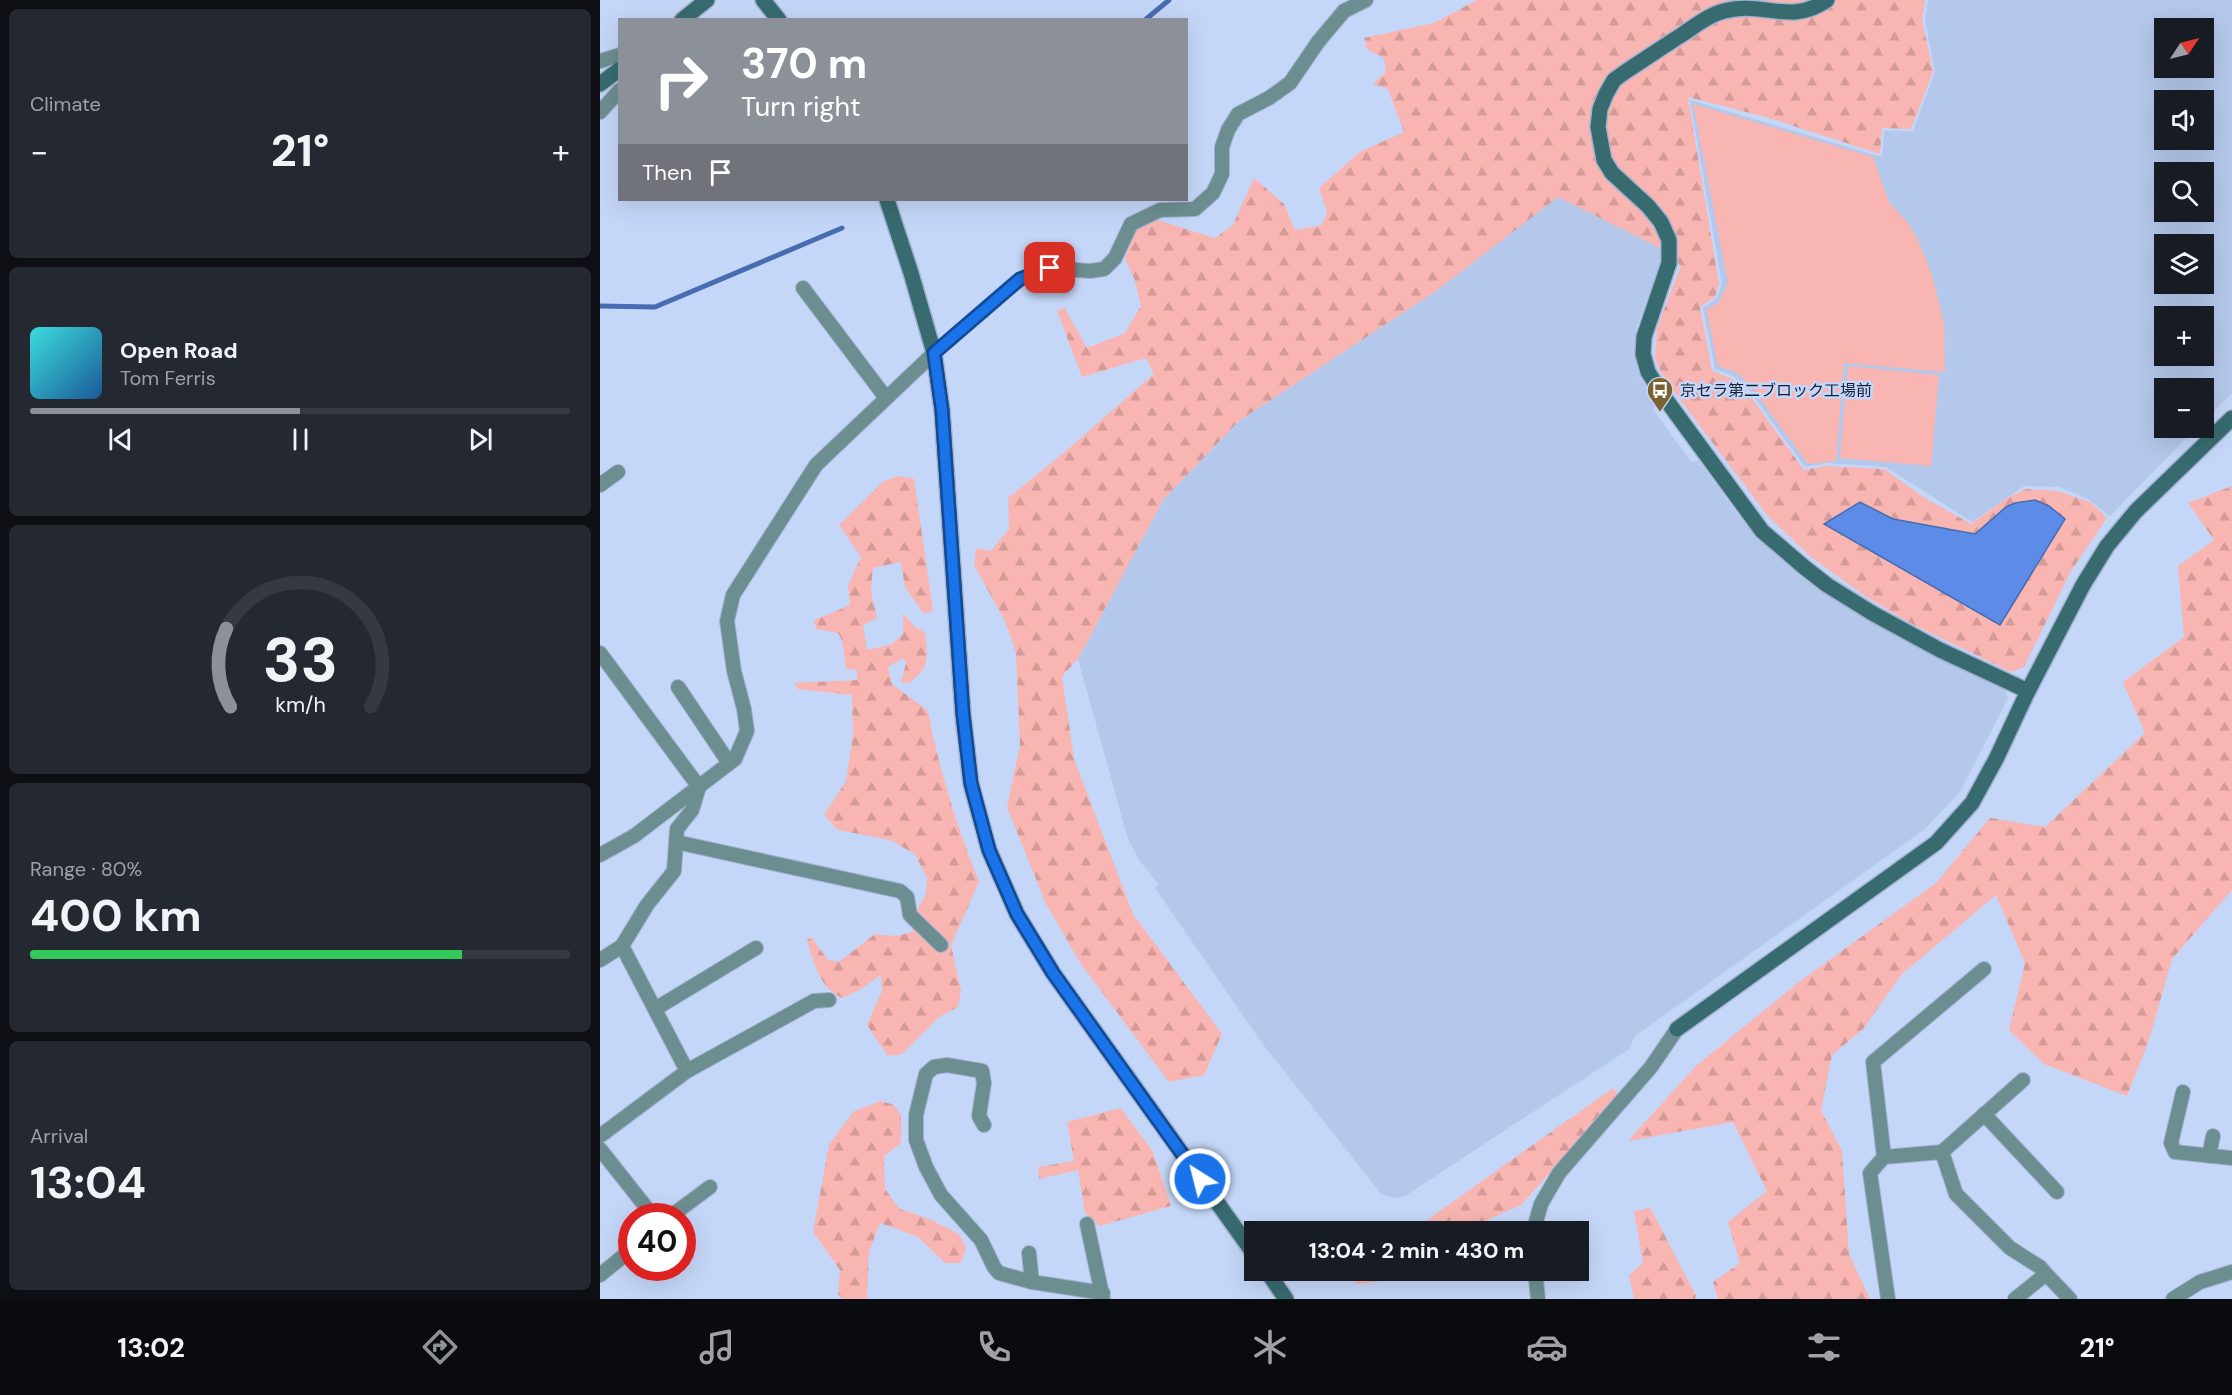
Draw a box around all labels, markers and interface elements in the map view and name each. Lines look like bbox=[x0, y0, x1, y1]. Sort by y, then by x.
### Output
north arrow bbox=[2154, 18, 2214, 78]
map controls bbox=[2154, 18, 2214, 438]
text: 370 m bbox=[741, 36, 867, 91]
icon: right bbox=[642, 42, 720, 120]
text: Turn right bbox=[741, 89, 861, 124]
button: sound bbox=[2154, 90, 2214, 150]
text: Climate bbox=[30, 91, 101, 117]
text: 21° bbox=[271, 121, 329, 180]
text: − bbox=[30, 130, 48, 173]
text: + bbox=[552, 130, 570, 173]
icon: arrive bbox=[704, 156, 737, 189]
text: Then bbox=[642, 158, 692, 187]
button: search bbox=[2154, 162, 2214, 222]
button: layers bbox=[2154, 234, 2214, 294]
pin bbox=[1024, 242, 1075, 293]
icon: arrive bbox=[1033, 251, 1066, 284]
button: + bbox=[2154, 306, 2214, 366]
text: Open Road bbox=[120, 336, 238, 365]
text: Tom Ferris bbox=[120, 365, 216, 391]
bus stop icon: 京セラ第二ブロック工場前 bbox=[1645, 375, 1675, 413]
button: − bbox=[2154, 378, 2214, 438]
place label: 京セラ第二ブロック工場前 bbox=[1680, 380, 1872, 401]
icon: previous bbox=[104, 423, 137, 456]
icon: pause bbox=[284, 423, 317, 456]
icon: next bbox=[464, 423, 497, 456]
text: 33 bbox=[262, 619, 338, 700]
text: km/h bbox=[275, 691, 325, 719]
text: Range · 80% bbox=[30, 856, 142, 882]
text: 400 km bbox=[30, 886, 202, 945]
text: Arrival bbox=[30, 1123, 88, 1149]
position arrow bbox=[1168, 1147, 1232, 1211]
text: 13:04 bbox=[30, 1153, 146, 1212]
speed limit sign: 40 bbox=[618, 1203, 696, 1281]
text: 13:04 · 2 min · 430 m bbox=[1309, 1236, 1524, 1265]
icon: directions bbox=[419, 1326, 461, 1368]
icon: music bbox=[696, 1326, 738, 1368]
icon: phone bbox=[973, 1326, 1015, 1368]
icon: climate bbox=[1249, 1326, 1291, 1368]
icon: car bbox=[1526, 1326, 1568, 1368]
icon: filters bbox=[1803, 1326, 1845, 1368]
text: 13:02 bbox=[117, 1330, 185, 1365]
text: 21° bbox=[2079, 1330, 2115, 1365]

